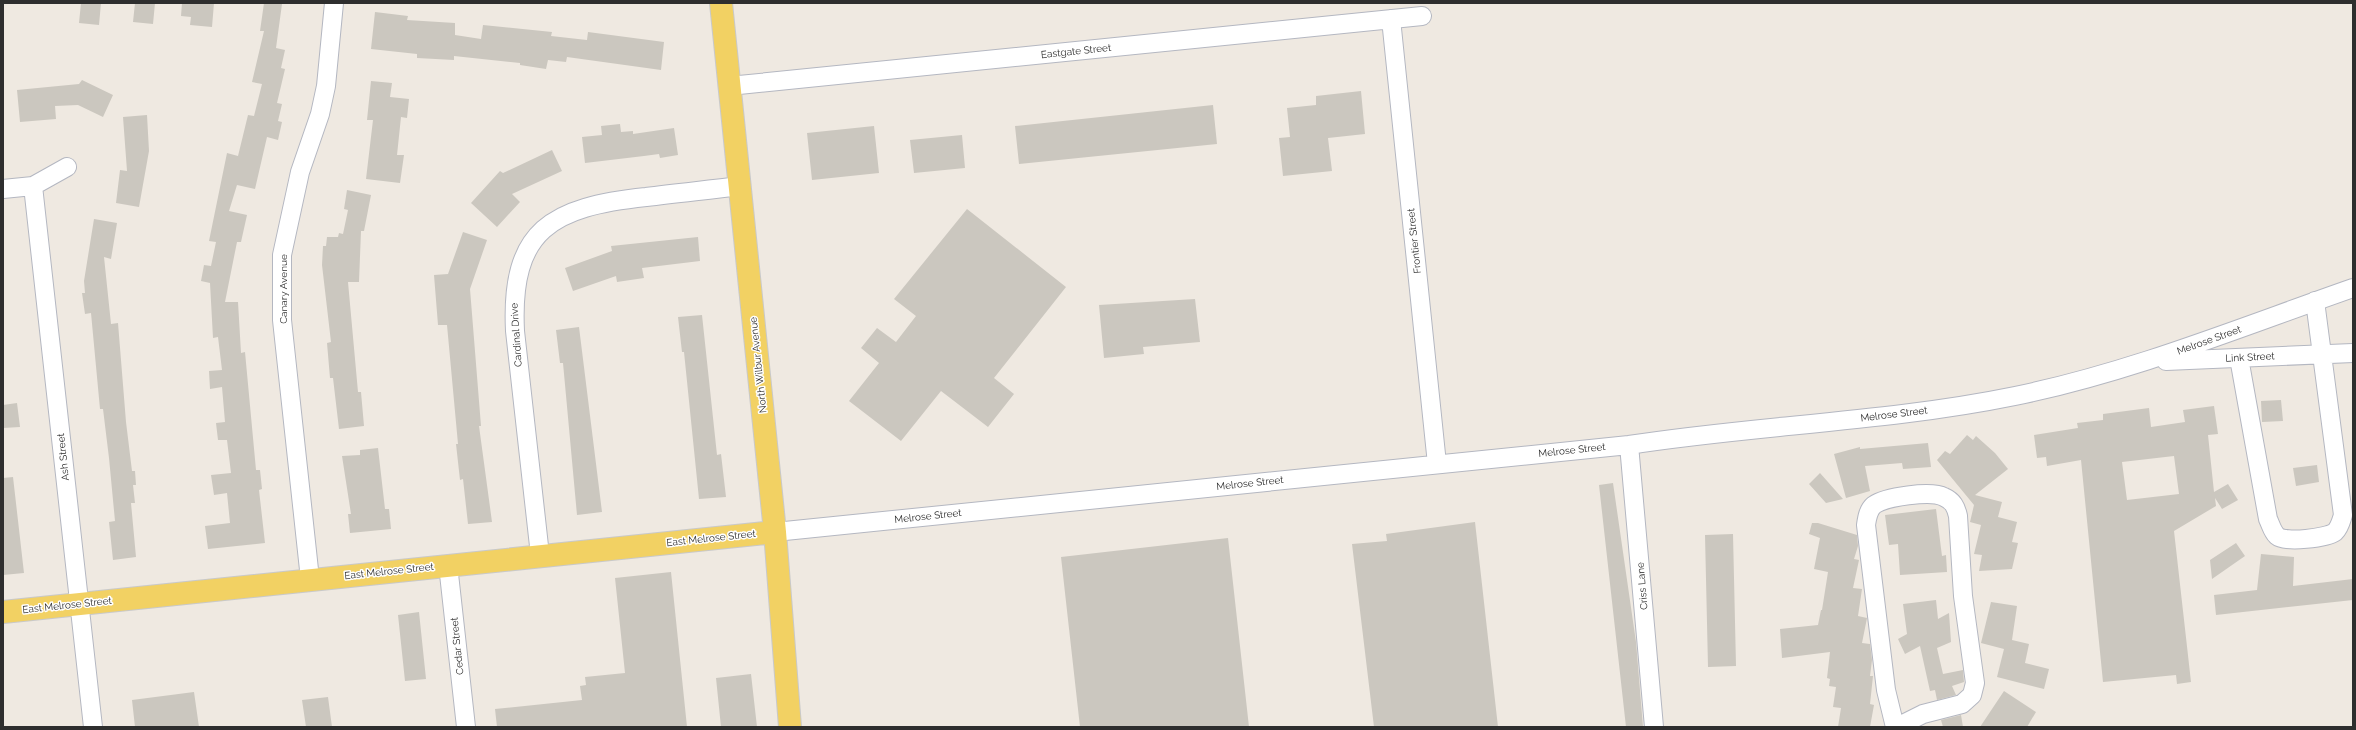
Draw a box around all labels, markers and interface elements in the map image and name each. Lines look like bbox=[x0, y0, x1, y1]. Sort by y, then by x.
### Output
street label: Eastgate Street bbox=[1040, 42, 1112, 60]
street label: Frontier Street bbox=[1405, 207, 1423, 274]
street label: Canary Avenue bbox=[278, 254, 289, 324]
street label: Cardinal Drive bbox=[508, 302, 524, 367]
street label: North Wilbur Avenue bbox=[747, 316, 769, 414]
street label: Melrose Street bbox=[2175, 323, 2243, 357]
street label: Link Street bbox=[2225, 350, 2276, 364]
street label: Melrose Street bbox=[1860, 404, 1929, 424]
street label: Ash Street bbox=[55, 432, 71, 481]
street label: Melrose Street bbox=[1538, 441, 1607, 459]
street label: Melrose Street bbox=[1216, 474, 1285, 492]
street label: Melrose Street bbox=[894, 507, 963, 525]
street label: East Melrose Street bbox=[666, 528, 757, 548]
street label: East Melrose Street bbox=[344, 561, 435, 581]
street label: Criss Lane bbox=[1634, 562, 1650, 610]
street label: East Melrose Street bbox=[22, 595, 113, 615]
street label: Cedar Street bbox=[448, 616, 465, 675]

